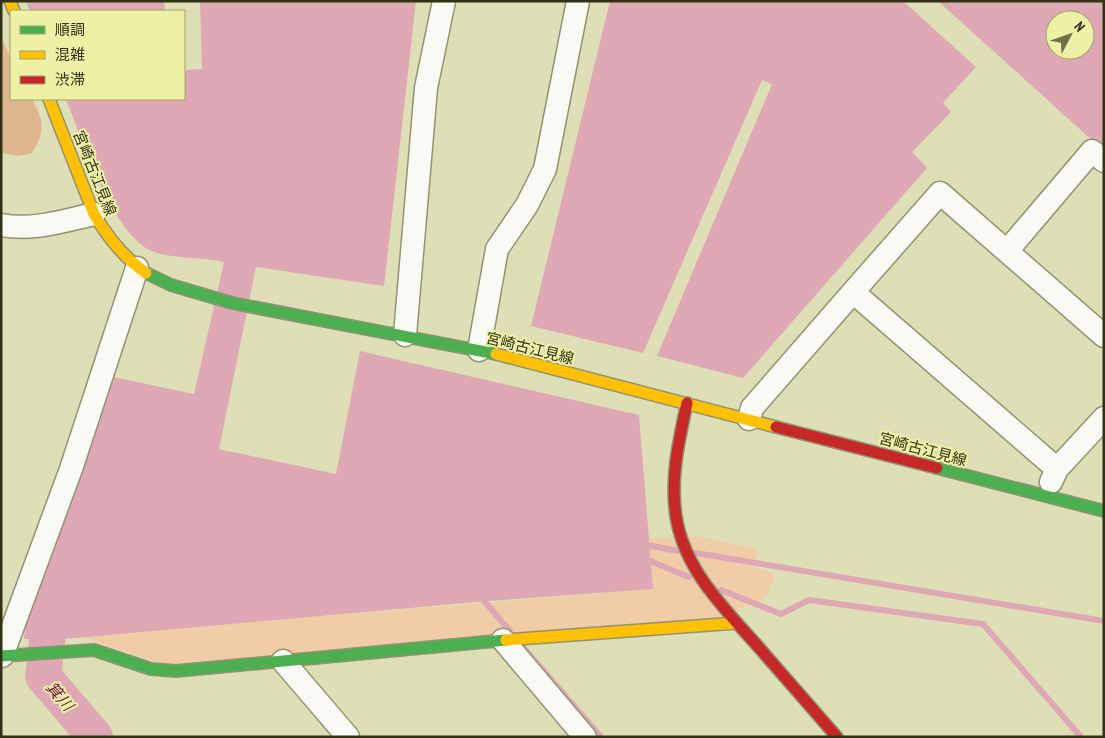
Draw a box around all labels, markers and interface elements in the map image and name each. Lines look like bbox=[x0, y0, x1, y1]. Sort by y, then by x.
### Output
legend bbox=[10, 10, 185, 100]
north arrow bbox=[1045, 10, 1095, 60]
text: N bbox=[1071, 18, 1089, 35]
text: 順調 bbox=[55, 20, 85, 39]
text: 混雑 bbox=[55, 45, 85, 64]
text: 渋滞 bbox=[55, 70, 85, 89]
street label: 宮崎古江見線 bbox=[69, 128, 121, 218]
street label: 宮崎古江見線 bbox=[484, 328, 576, 368]
street label: 宮崎古江見線 bbox=[877, 428, 969, 470]
water label: 箕川 bbox=[42, 677, 79, 716]

